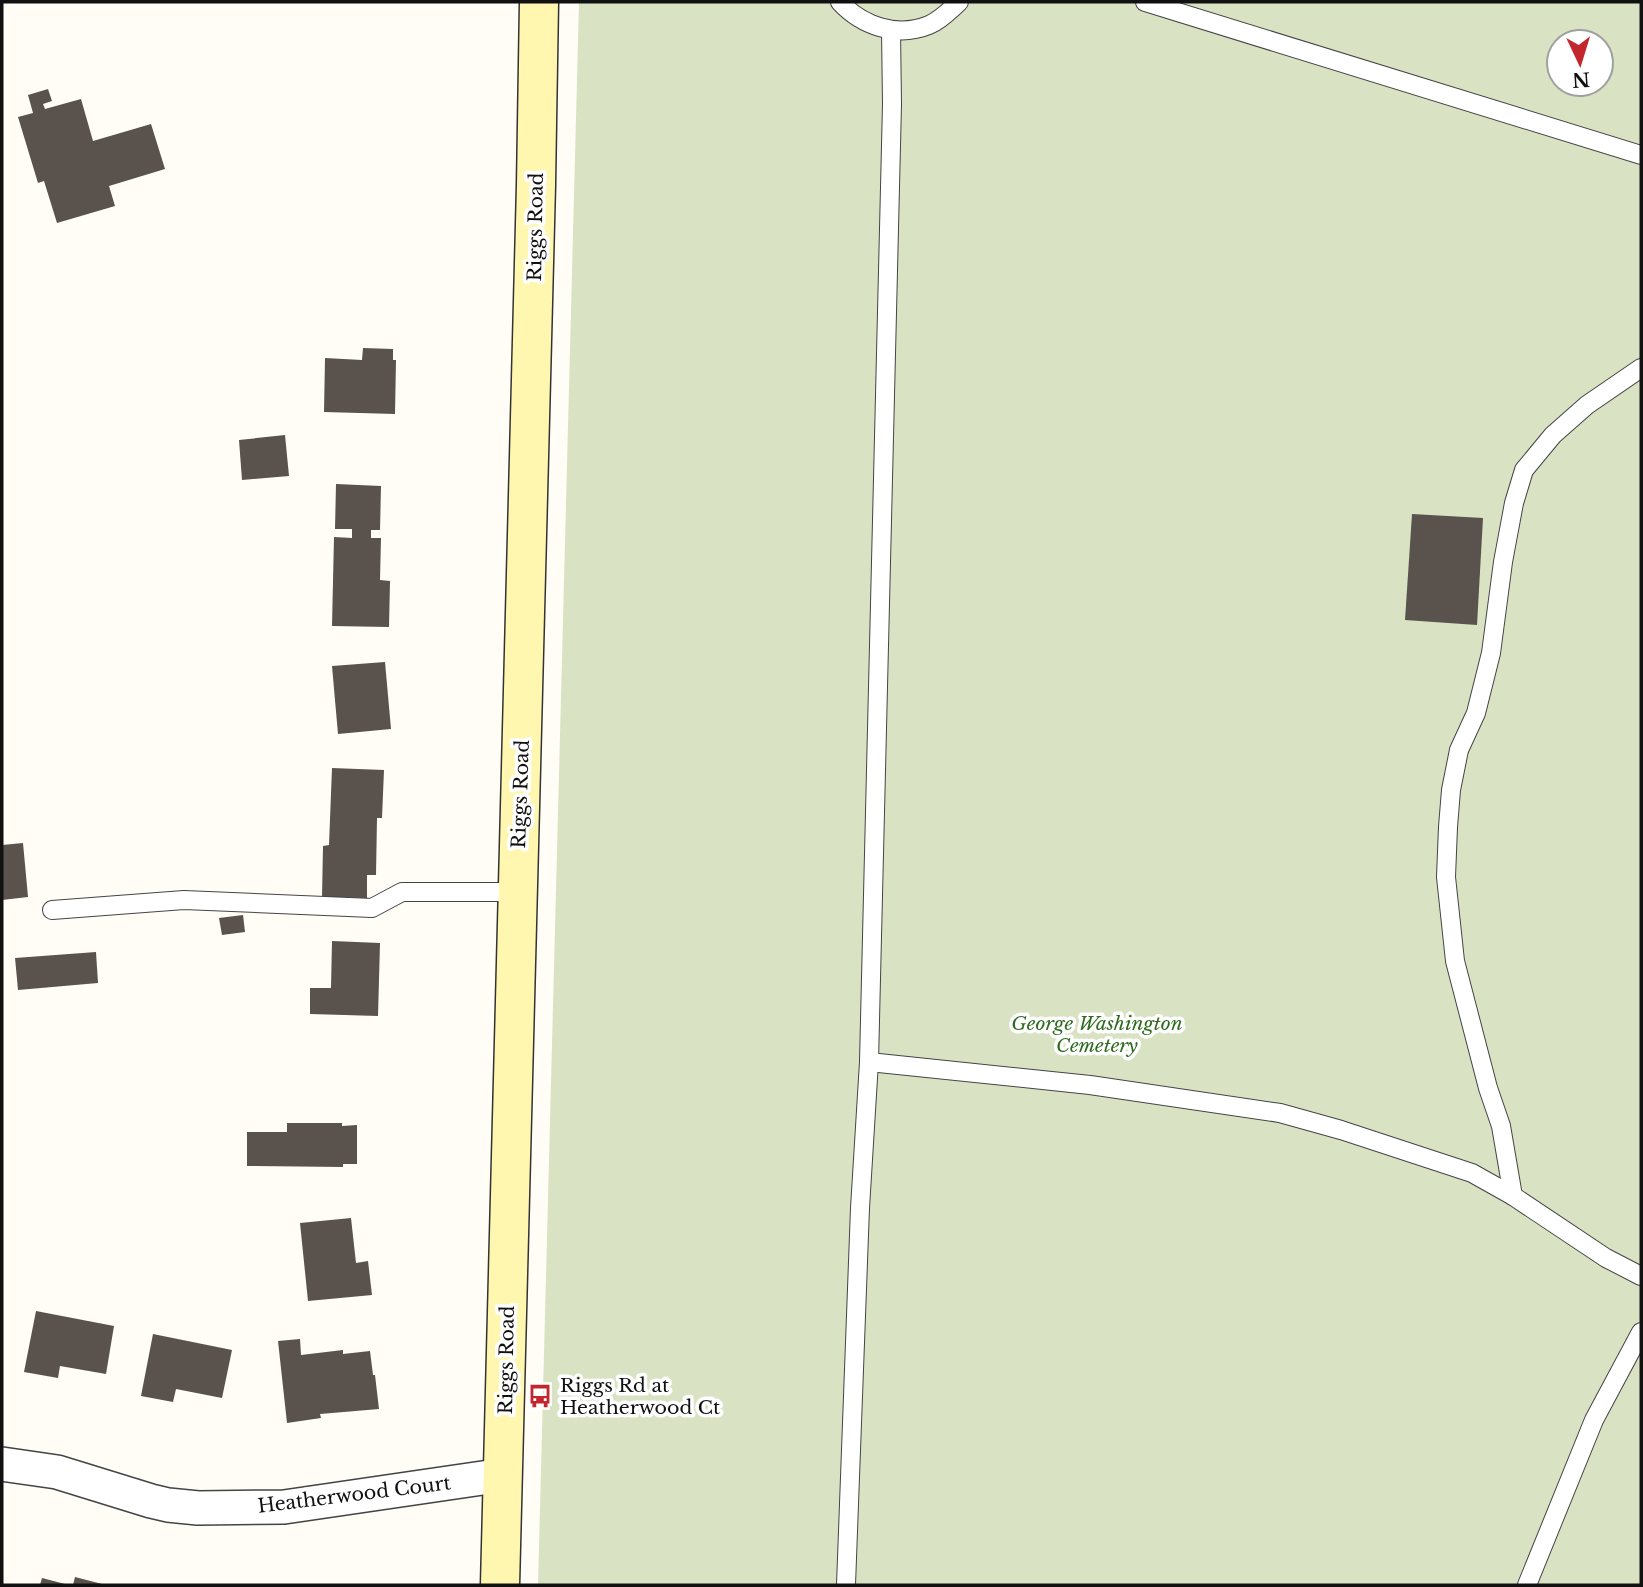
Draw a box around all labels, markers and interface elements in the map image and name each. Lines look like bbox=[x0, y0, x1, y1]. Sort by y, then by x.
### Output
north arrow bbox=[1545, 28, 1615, 98]
text: N bbox=[1571, 67, 1591, 92]
street label: Riggs Road bbox=[523, 172, 548, 282]
street label: Riggs Road bbox=[507, 739, 534, 849]
park label: George Washington Cemetery bbox=[1011, 1012, 1183, 1057]
street label: Riggs Road bbox=[494, 1305, 519, 1415]
place label: Riggs Rd at Heatherwood Ct bbox=[560, 1374, 721, 1419]
bus stop icon: Riggs Rd at Heatherwood Ct bbox=[526, 1382, 554, 1410]
street label: Heatherwood Court bbox=[256, 1471, 453, 1518]

